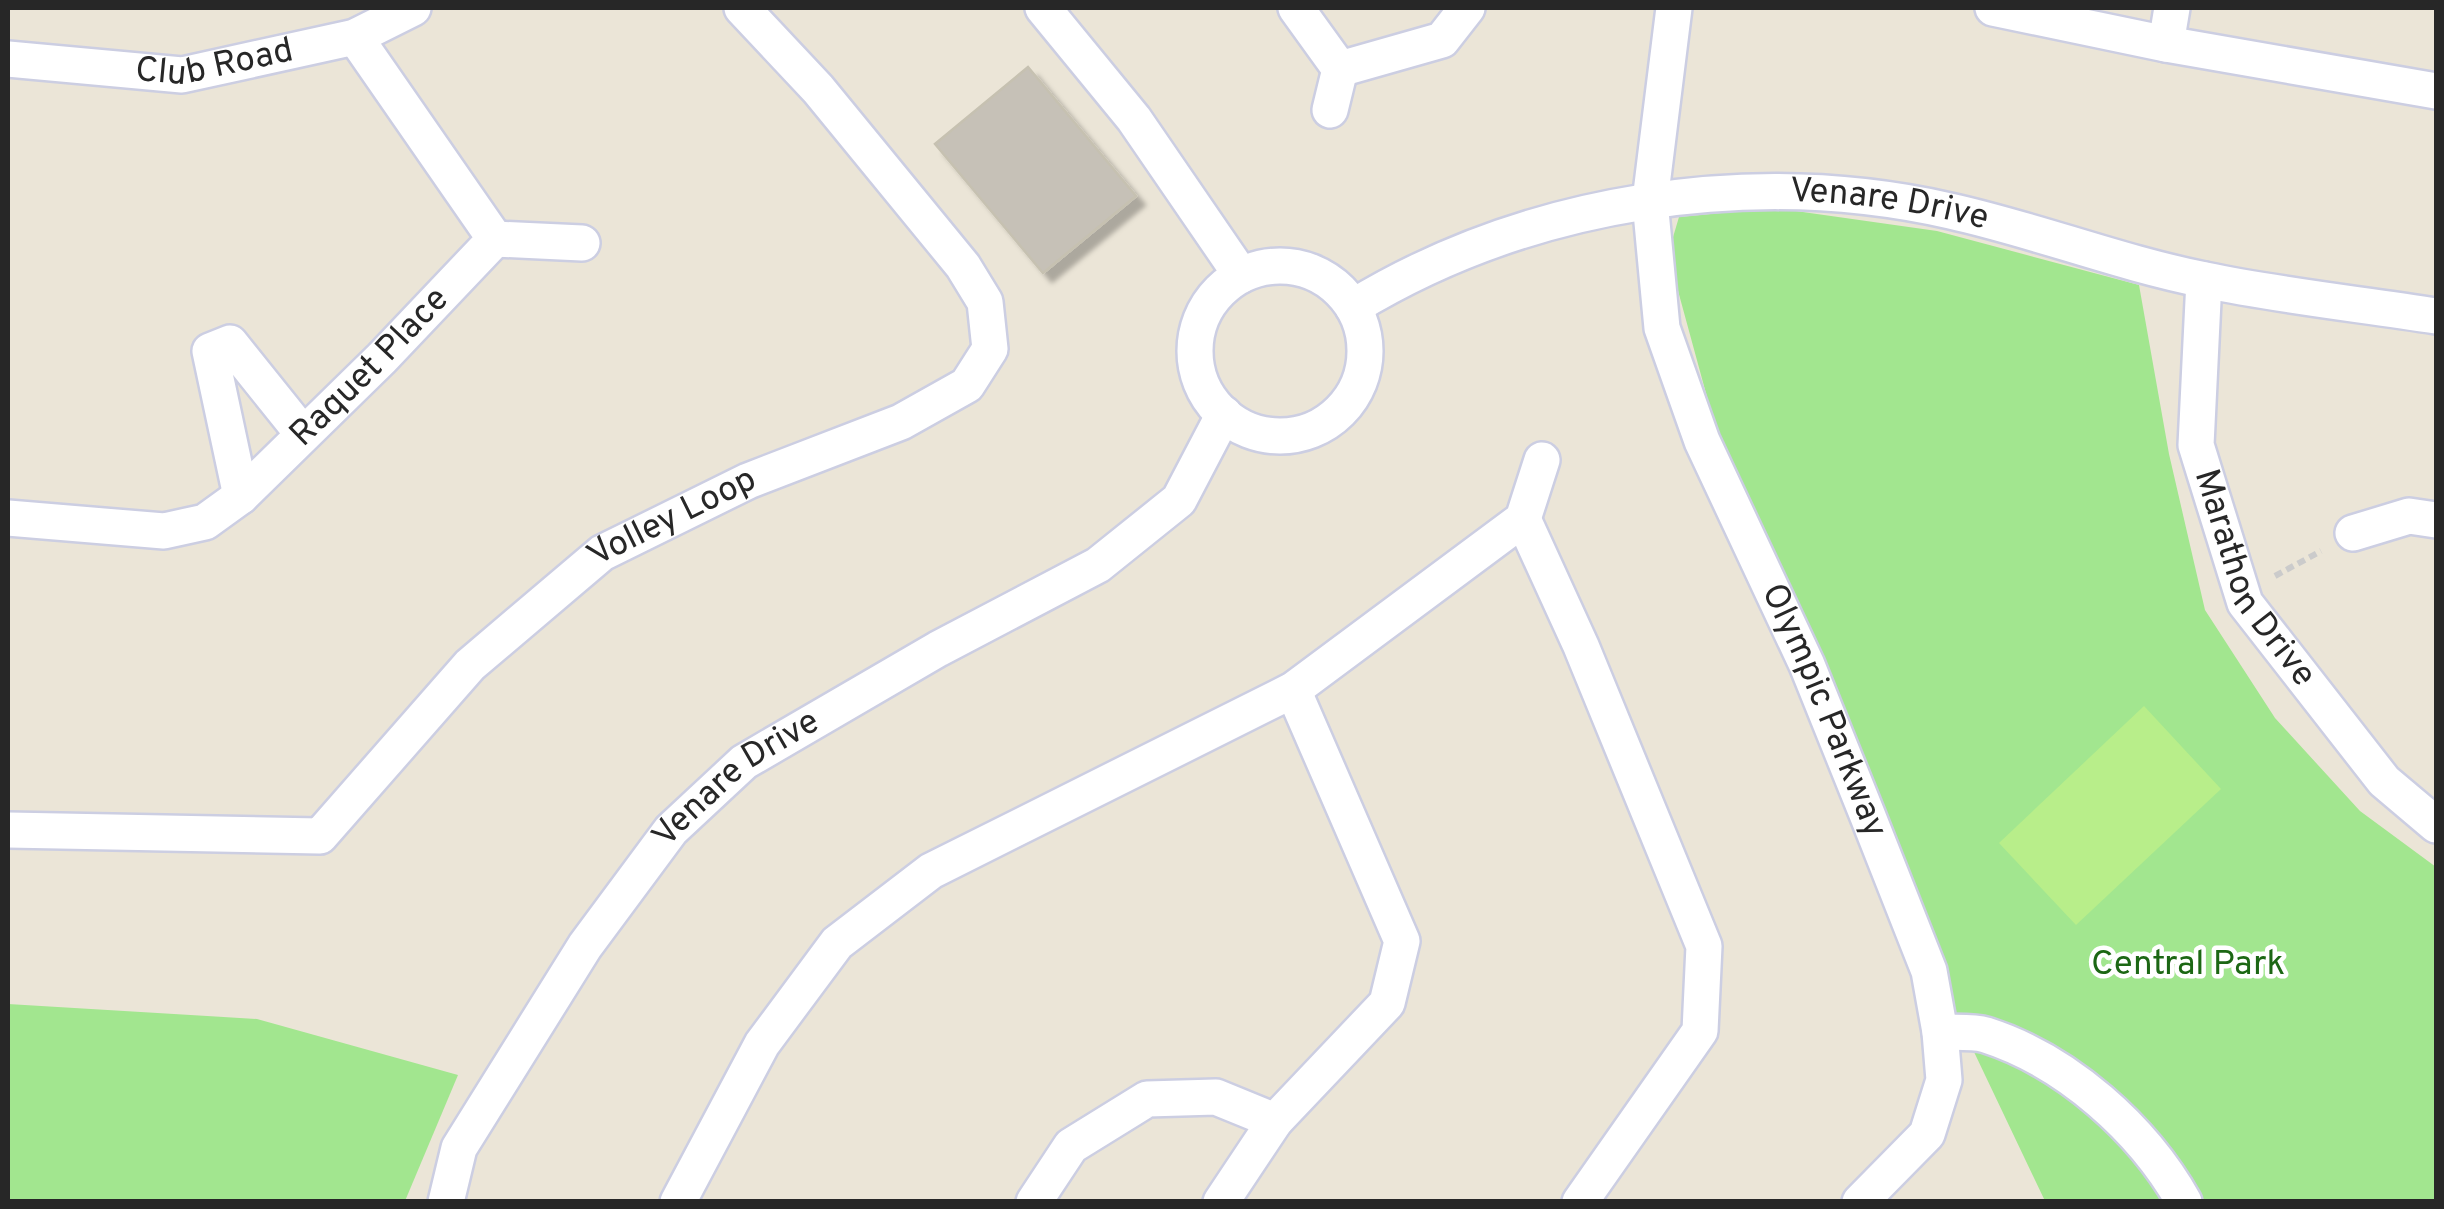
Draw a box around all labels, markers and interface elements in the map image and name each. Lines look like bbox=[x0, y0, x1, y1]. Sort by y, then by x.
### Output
street label: Club Road bbox=[133, 29, 298, 97]
street label: Venare Drive bbox=[1789, 170, 1993, 241]
street label: Raquet Place bbox=[281, 279, 459, 457]
street label: Volley Loop bbox=[579, 458, 764, 577]
street label: Marathon Drive bbox=[2183, 464, 2325, 696]
street label: Olympic Parkway bbox=[1750, 577, 1896, 844]
street label: Venare Drive bbox=[644, 701, 828, 856]
park label: Central Park bbox=[2091, 943, 2285, 987]

